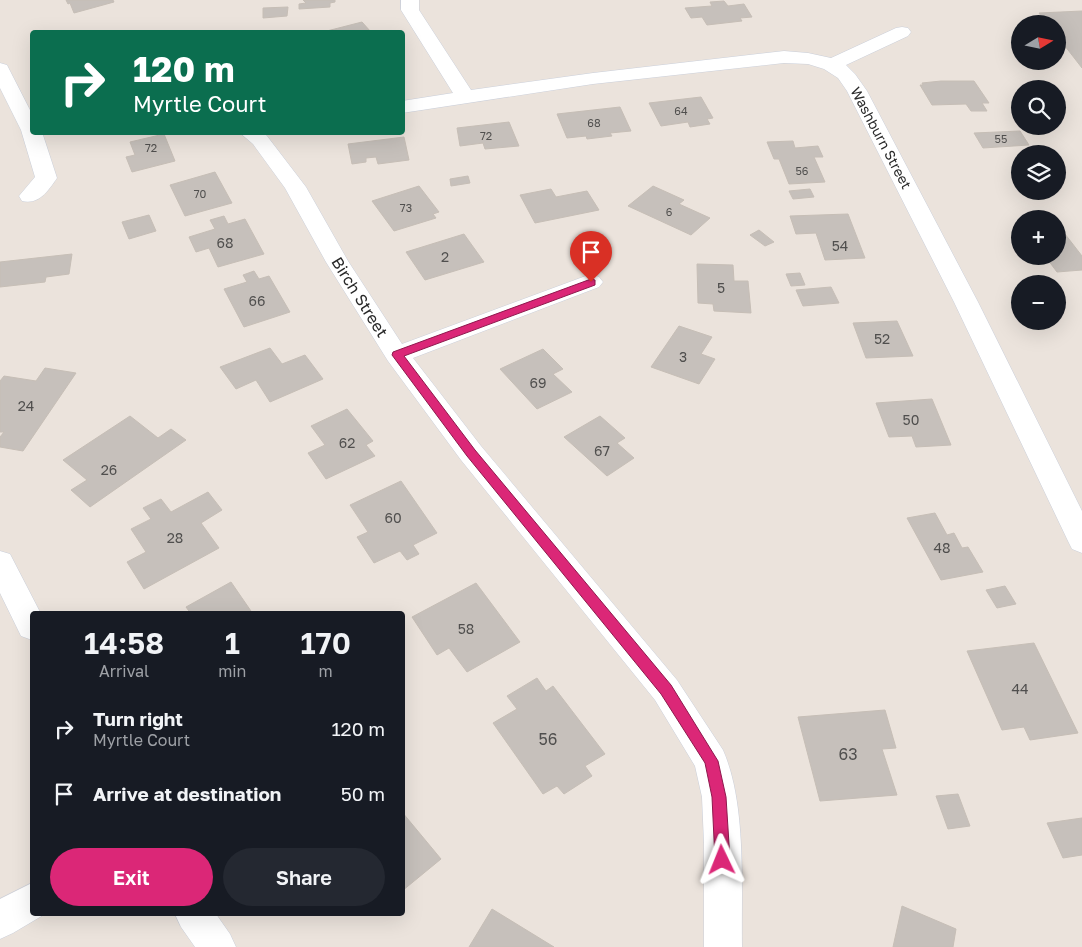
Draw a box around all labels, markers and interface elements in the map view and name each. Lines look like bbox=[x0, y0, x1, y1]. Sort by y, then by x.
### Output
north arrow bbox=[1011, 15, 1066, 70]
map controls bbox=[1011, 15, 1066, 330]
text: 120 m bbox=[133, 48, 235, 90]
icon: right bbox=[50, 50, 115, 115]
button: search bbox=[1011, 80, 1066, 135]
street label: Washburn Street bbox=[847, 84, 915, 192]
text: Myrtle Court bbox=[133, 90, 266, 117]
house number: 64 bbox=[674, 104, 688, 117]
house number: 68 bbox=[587, 116, 601, 129]
house number: 72 bbox=[480, 129, 492, 142]
house number: 55 bbox=[995, 132, 1007, 145]
house number: 72 bbox=[145, 141, 157, 154]
button: layers bbox=[1011, 145, 1066, 200]
house number: 56 bbox=[795, 164, 809, 177]
house number: 70 bbox=[194, 187, 207, 200]
house number: 73 bbox=[400, 201, 412, 214]
house number: 6 bbox=[666, 205, 673, 218]
button: + bbox=[1011, 210, 1066, 265]
pin bbox=[570, 231, 612, 282]
house number: 68 bbox=[216, 234, 234, 251]
house number: 54 bbox=[832, 237, 848, 254]
icon: arrive bbox=[577, 238, 605, 266]
house number: 2 bbox=[441, 248, 449, 265]
street label: Birch Street bbox=[327, 253, 393, 341]
button: − bbox=[1011, 275, 1066, 330]
house number: 5 bbox=[717, 279, 725, 296]
house number: 66 bbox=[249, 292, 265, 309]
house number: 52 bbox=[874, 330, 890, 347]
house number: 3 bbox=[679, 348, 687, 365]
house number: 69 bbox=[530, 374, 546, 391]
house number: 24 bbox=[18, 397, 34, 414]
house number: 50 bbox=[903, 411, 919, 428]
house number: 62 bbox=[339, 434, 355, 451]
house number: 67 bbox=[594, 442, 610, 459]
house number: 26 bbox=[101, 461, 117, 478]
house number: 60 bbox=[384, 509, 402, 526]
house number: 28 bbox=[167, 529, 183, 546]
house number: 48 bbox=[933, 539, 951, 556]
house number: 58 bbox=[458, 620, 474, 637]
text: 14:58 bbox=[84, 625, 164, 661]
text: 1 bbox=[225, 625, 240, 661]
text: 170 bbox=[300, 625, 351, 661]
text: Arrival bbox=[99, 661, 149, 681]
text: min bbox=[218, 661, 246, 681]
text: m bbox=[319, 661, 333, 681]
house number: 44 bbox=[1011, 680, 1029, 697]
text: Turn right bbox=[93, 707, 183, 730]
icon: right bbox=[50, 715, 78, 743]
text: 120 m bbox=[331, 717, 385, 740]
house number: 56 bbox=[539, 729, 557, 749]
text: Myrtle Court bbox=[93, 730, 190, 750]
house number: 63 bbox=[838, 744, 858, 764]
icon: arrive bbox=[50, 780, 78, 808]
text: Arrive at destination bbox=[93, 782, 281, 805]
text: 50 m bbox=[341, 782, 385, 805]
position arrow bbox=[695, 833, 747, 885]
button: Exit bbox=[50, 848, 213, 906]
button: Share bbox=[223, 848, 385, 906]

